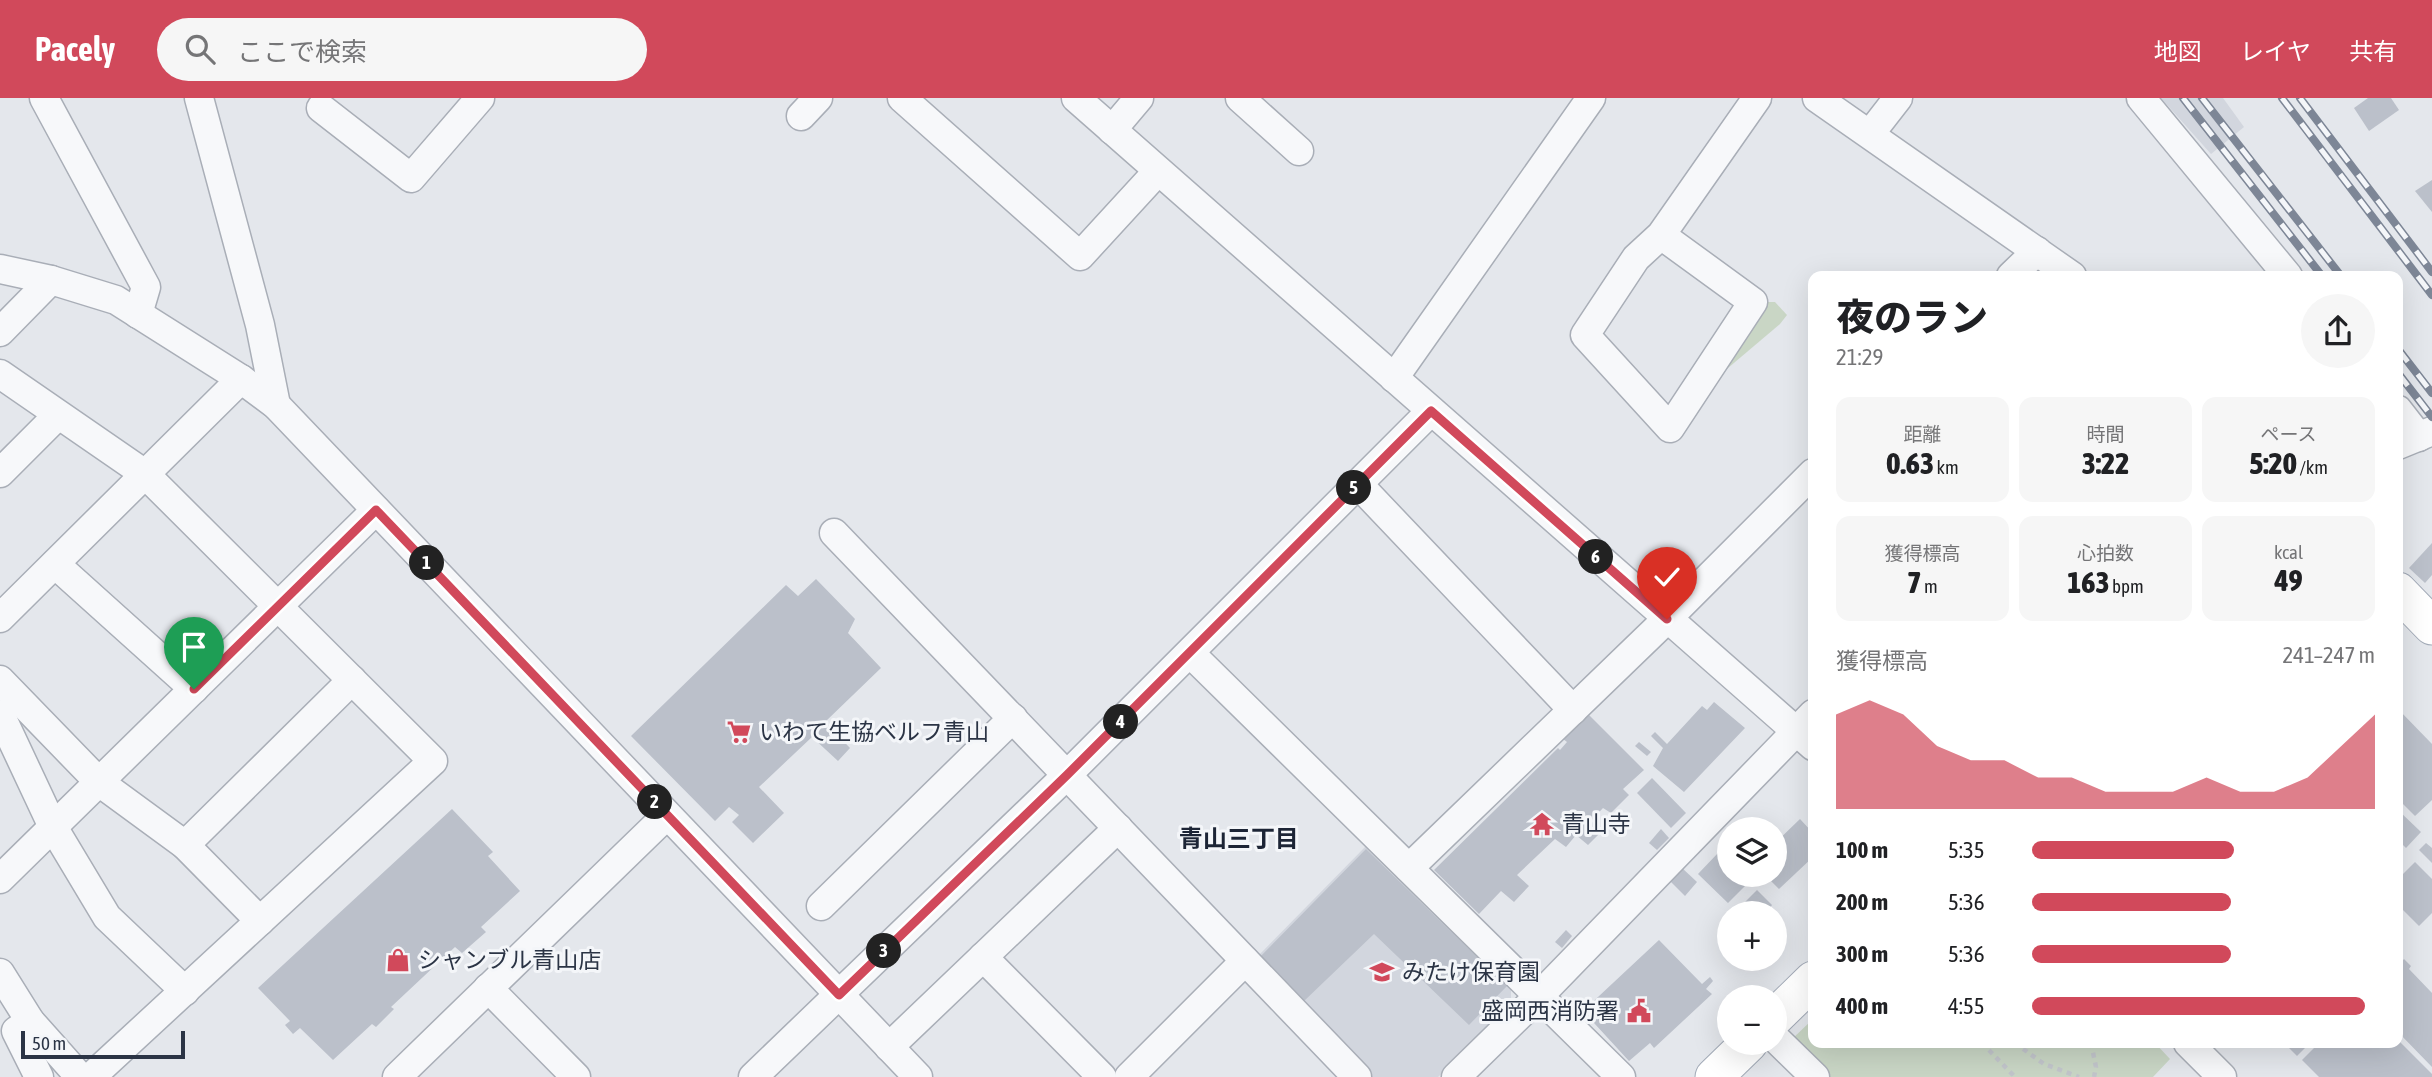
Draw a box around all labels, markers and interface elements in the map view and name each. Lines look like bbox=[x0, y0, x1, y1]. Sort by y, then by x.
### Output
search box bbox=[157, 18, 647, 81]
text: Pacely bbox=[35, 30, 115, 68]
icon: search bbox=[181, 30, 219, 68]
text: ここで検索 bbox=[237, 37, 367, 67]
text: 地図 bbox=[2154, 38, 2202, 65]
text: レイヤ bbox=[2240, 38, 2311, 65]
text: 共有 bbox=[2349, 38, 2397, 65]
button: share bbox=[2301, 294, 2375, 368]
text: 夜のラン bbox=[1836, 296, 1988, 339]
text: 21:29 bbox=[1836, 344, 1883, 370]
text: 距離 bbox=[1903, 423, 1942, 445]
text: 時間 bbox=[2086, 423, 2125, 445]
text: ペース bbox=[2260, 423, 2317, 445]
text: 0.63 bbox=[1886, 446, 1934, 480]
text: 3:22 bbox=[2082, 446, 2129, 480]
text: 5:20 bbox=[2249, 446, 2297, 480]
text: km bbox=[1934, 456, 1959, 478]
text: /km bbox=[2297, 456, 2328, 478]
pin: 5 bbox=[1336, 470, 1372, 506]
text: 5 bbox=[1349, 476, 1358, 498]
pin: 6 bbox=[1578, 540, 1614, 574]
text: kcal bbox=[2274, 541, 2303, 563]
text: 獲得標高 bbox=[1884, 542, 1961, 564]
text: 心拍数 bbox=[2077, 542, 2134, 564]
text: 6 bbox=[1591, 545, 1600, 567]
pin: 1 bbox=[410, 546, 444, 580]
pin bbox=[1637, 547, 1697, 619]
text: 1 bbox=[422, 551, 431, 573]
icon: check bbox=[1648, 558, 1686, 596]
text: 49 bbox=[2274, 563, 2303, 597]
text: 7 bbox=[1907, 565, 1921, 599]
text: 163 bbox=[2067, 565, 2110, 599]
text: m bbox=[1921, 575, 1938, 597]
text: bpm bbox=[2110, 575, 2144, 597]
pin bbox=[164, 617, 224, 689]
icon: arrive bbox=[175, 628, 213, 666]
text: 241–247 m bbox=[2282, 642, 2375, 668]
text: 獲得標高 bbox=[1836, 648, 1928, 674]
pin: 4 bbox=[1104, 704, 1138, 740]
text: 4 bbox=[1116, 710, 1125, 732]
supermarket icon: いわて生協ベルフ青山 bbox=[725, 718, 753, 746]
place label: いわて生協ベルフ青山 bbox=[759, 719, 989, 745]
pin: 2 bbox=[638, 784, 672, 820]
text: 2 bbox=[650, 790, 659, 812]
temple icon: 青山寺 bbox=[1528, 810, 1556, 838]
place label: 青山寺 bbox=[1562, 811, 1631, 837]
map controls bbox=[1717, 817, 1787, 1055]
button: layers bbox=[1717, 817, 1787, 887]
district label: 青山三丁目 bbox=[1179, 825, 1299, 852]
text: 100 m bbox=[1836, 837, 1888, 863]
text: 5:35 bbox=[1948, 837, 1985, 863]
text: 200 m bbox=[1836, 889, 1888, 915]
text: 5:36 bbox=[1948, 889, 1985, 915]
button: + bbox=[1717, 901, 1787, 971]
pin: 3 bbox=[866, 934, 902, 968]
text: 3 bbox=[879, 939, 888, 961]
text: 300 m bbox=[1836, 941, 1888, 967]
text: 5:36 bbox=[1948, 941, 1985, 967]
shop icon: シャンブル青山店 bbox=[384, 946, 412, 974]
place label: シャンブル青山店 bbox=[418, 947, 601, 973]
school or university icon: みたけ保育園 bbox=[1368, 958, 1396, 986]
place label: みたけ保育園 bbox=[1402, 959, 1540, 985]
button: − bbox=[1717, 985, 1787, 1055]
text: 400 m bbox=[1836, 993, 1888, 1019]
text: 4:55 bbox=[1948, 993, 1985, 1019]
public building icon: 盛岡西消防署 bbox=[1625, 997, 1653, 1025]
place label: 盛岡西消防署 bbox=[1481, 998, 1619, 1024]
scale bar bbox=[21, 1028, 186, 1060]
text: 50 m bbox=[32, 1032, 66, 1054]

